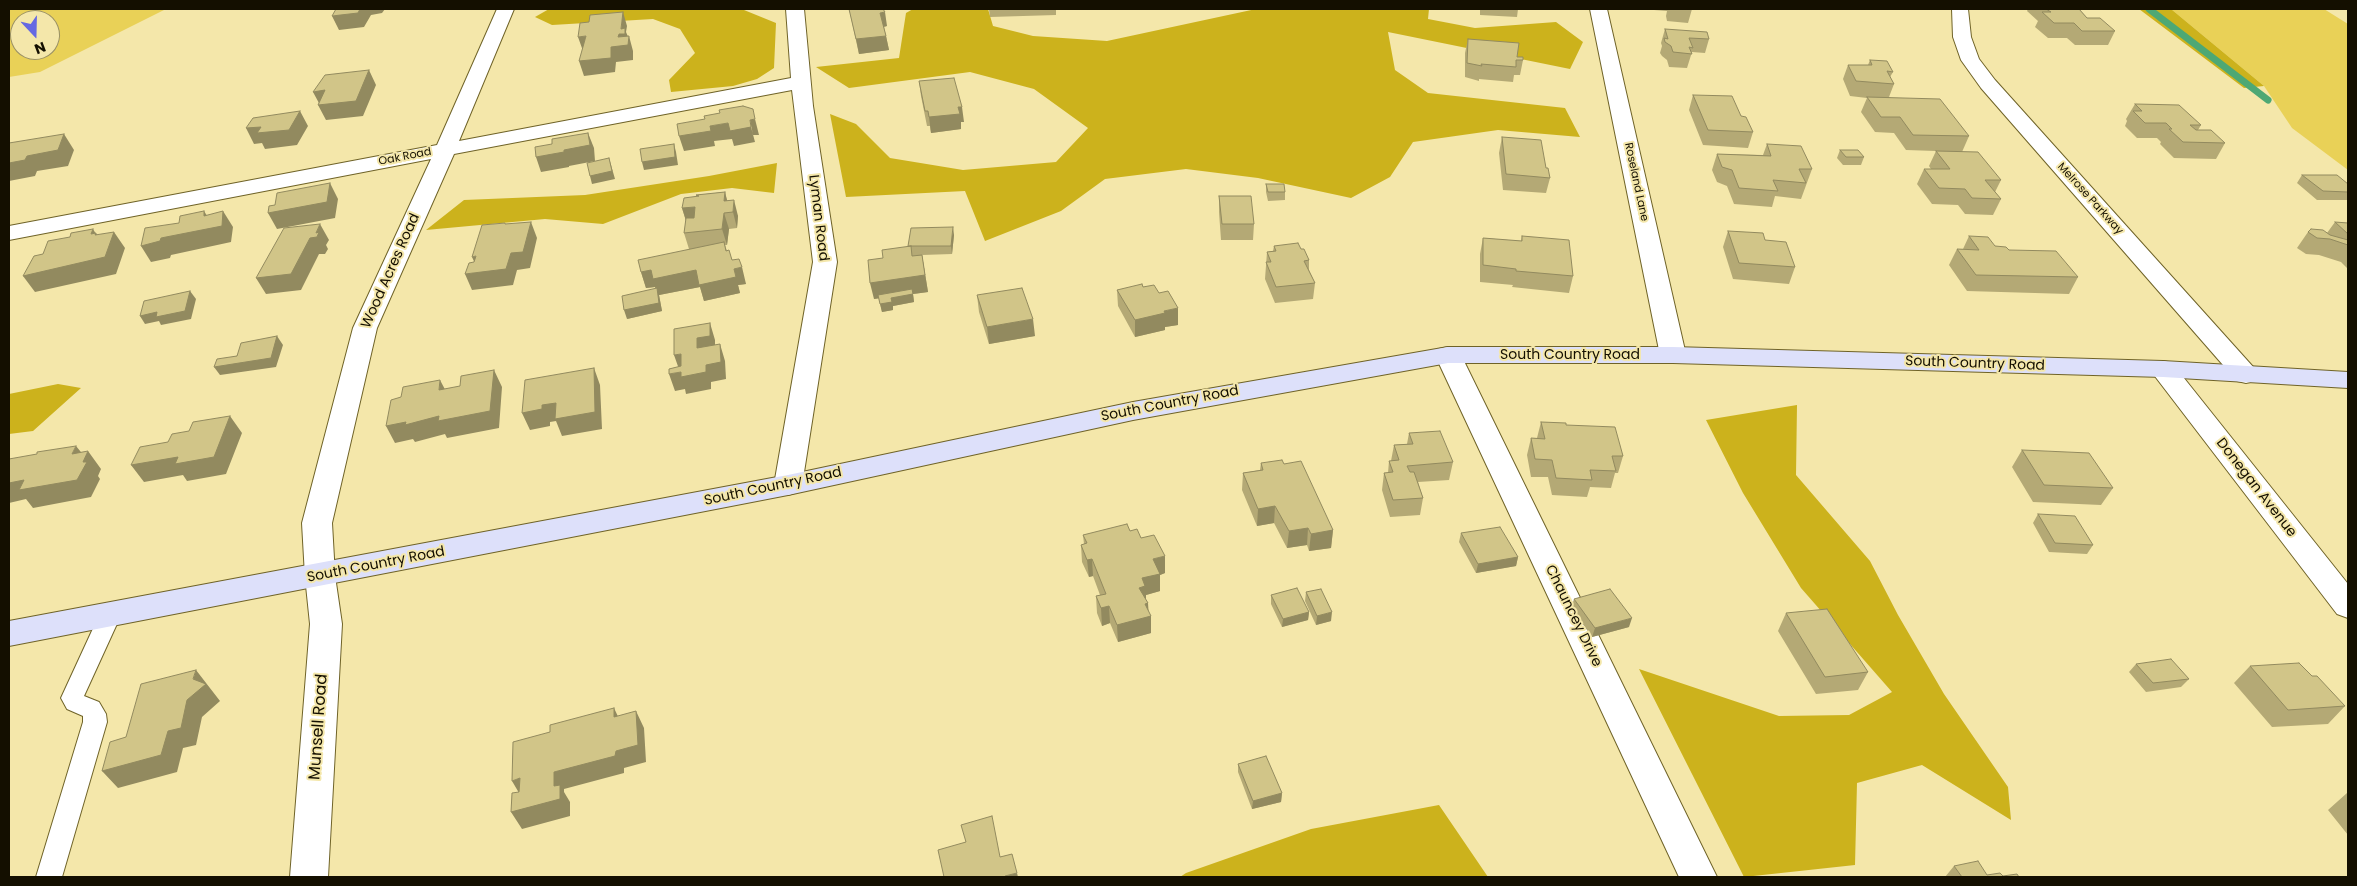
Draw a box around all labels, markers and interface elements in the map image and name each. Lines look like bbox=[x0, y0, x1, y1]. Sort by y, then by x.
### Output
north arrow bbox=[10, 10, 60, 60]
text: N bbox=[32, 37, 49, 59]
street label: Roseland Lane bbox=[1621, 142, 1651, 222]
street label: Oak Road bbox=[378, 145, 432, 169]
street label: Melrose Parkway bbox=[2054, 160, 2126, 238]
street label: Lyman Road bbox=[804, 174, 832, 262]
street label: Wood Acres Road bbox=[358, 211, 424, 331]
street label: South Country Road bbox=[1500, 347, 1640, 363]
street label: South Country Road bbox=[1905, 353, 2045, 375]
street label: South Country Road bbox=[1100, 382, 1240, 426]
street label: Donegan Avenue bbox=[2212, 435, 2300, 541]
street label: South Country Road bbox=[703, 464, 843, 510]
street label: South Country Road bbox=[306, 543, 446, 587]
street label: Chauncey Drive bbox=[1541, 562, 1605, 670]
street label: Munsell Road bbox=[306, 673, 332, 781]

